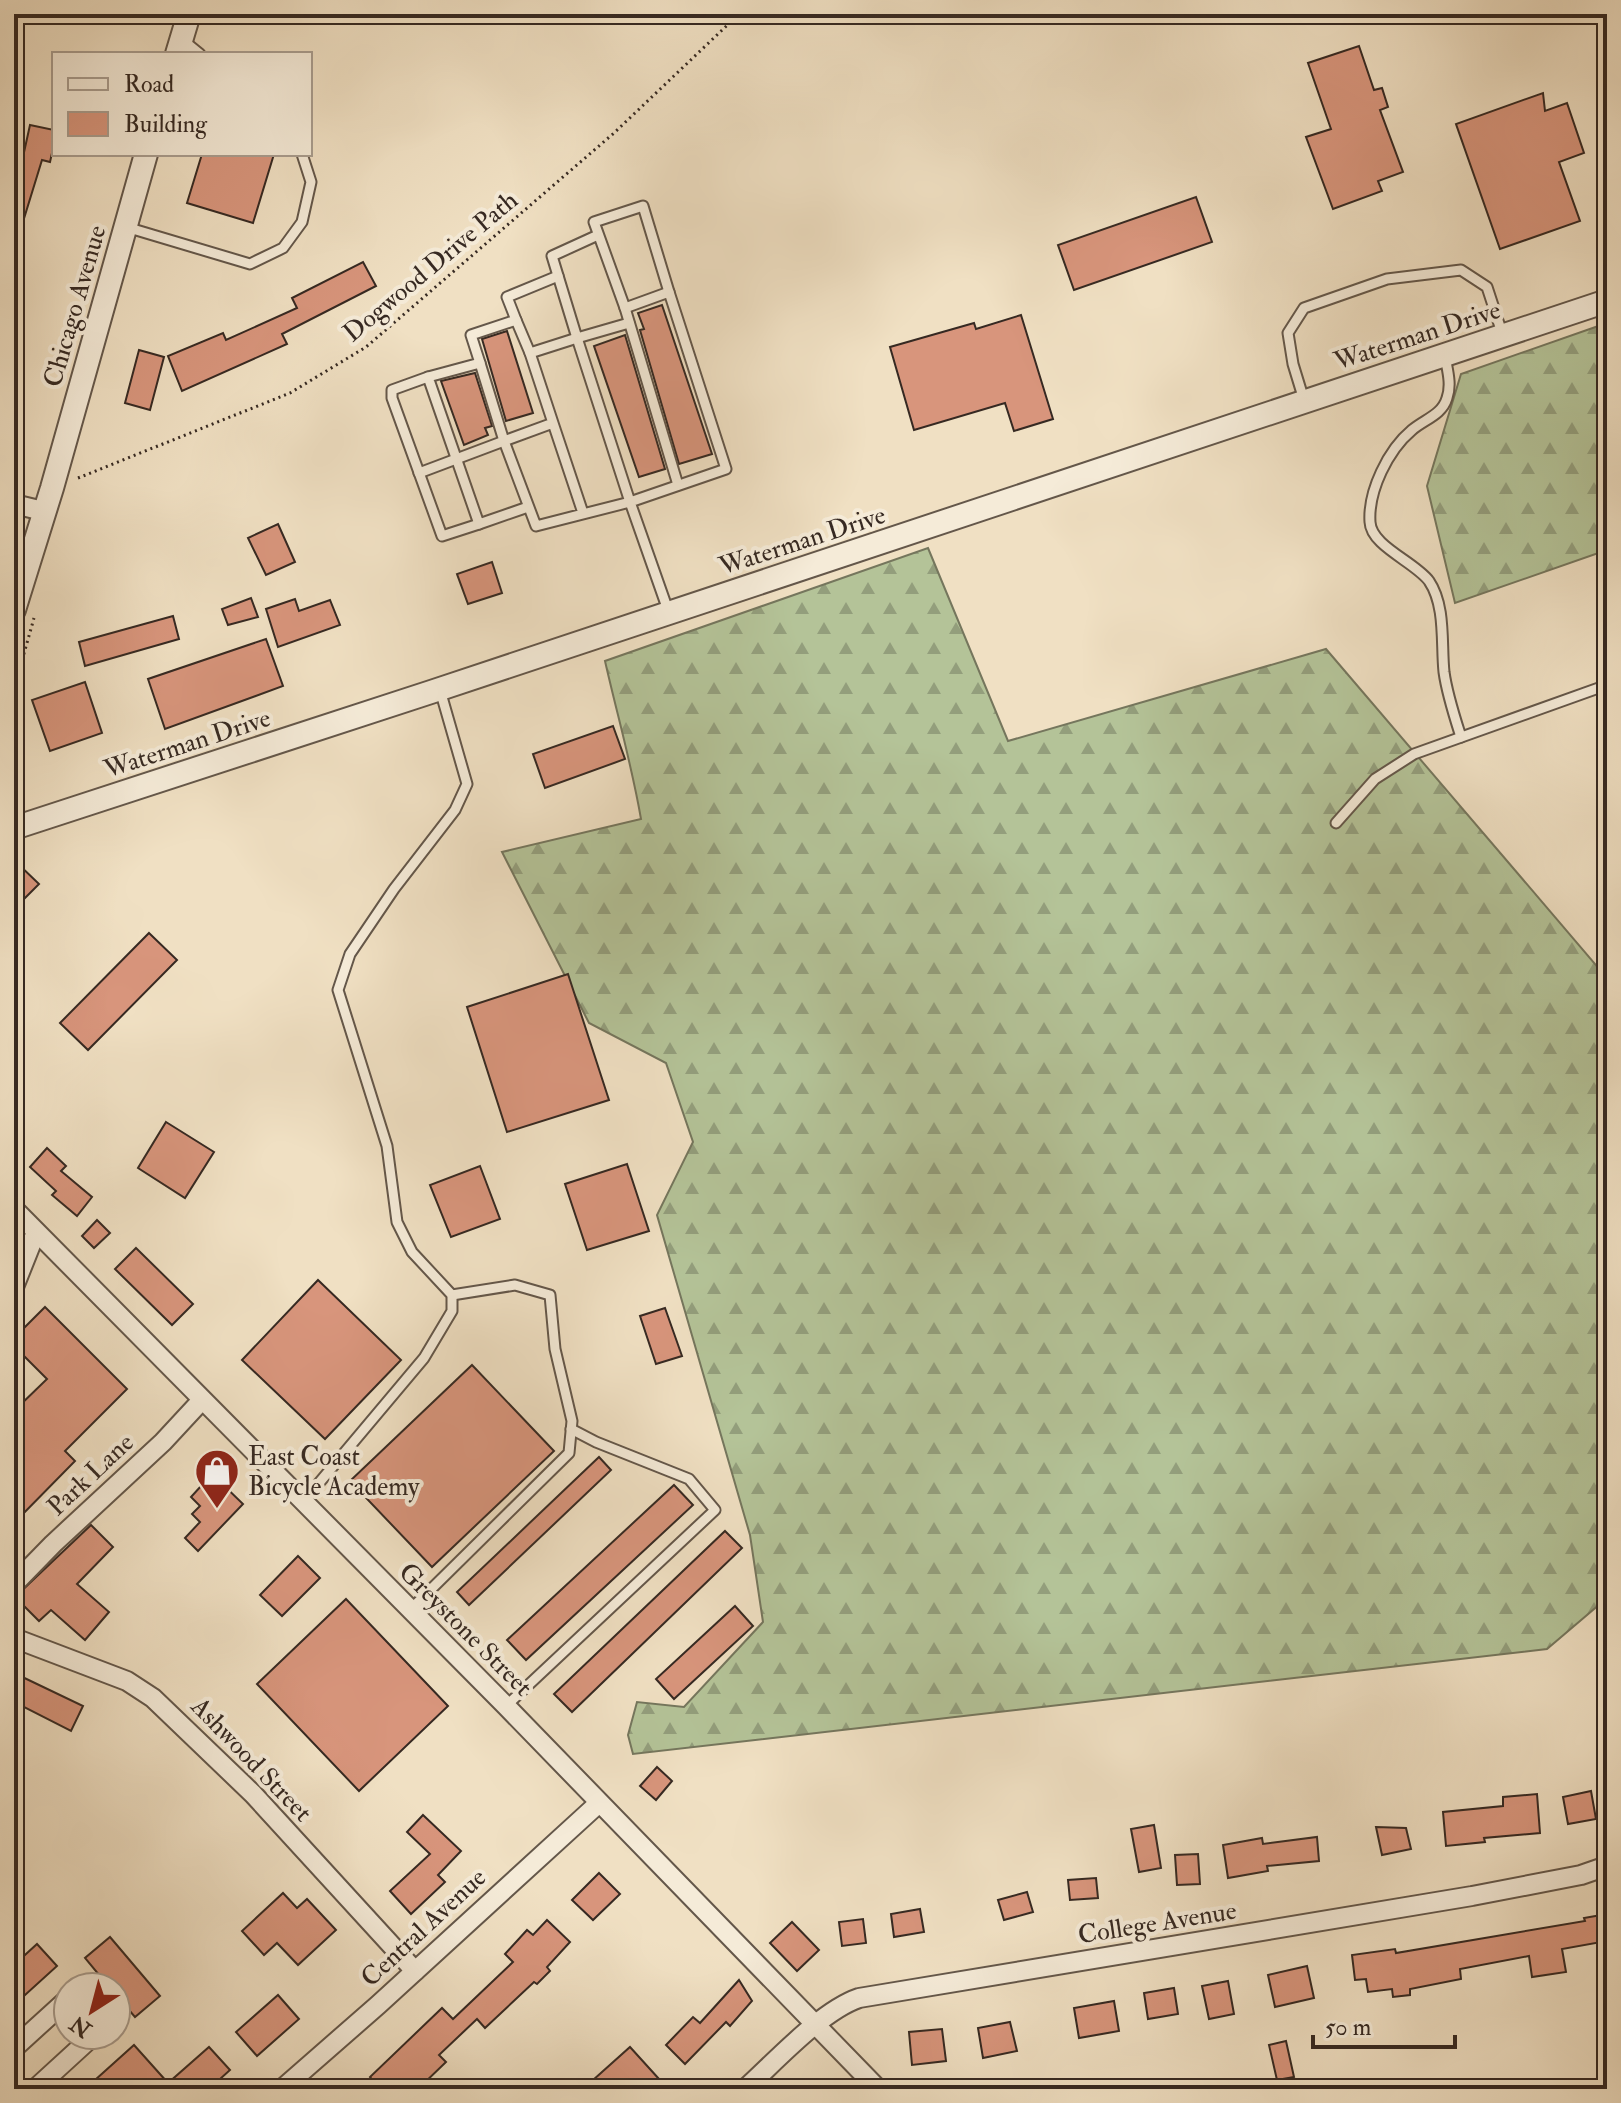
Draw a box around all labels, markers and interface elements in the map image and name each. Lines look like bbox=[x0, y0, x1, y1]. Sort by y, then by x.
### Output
legend bbox=[52, 52, 312, 156]
text: Road bbox=[124, 69, 174, 100]
text: Building bbox=[124, 109, 208, 140]
street label: Dogwood Drive Path bbox=[337, 184, 525, 349]
street label: Chicago Avenue bbox=[37, 222, 113, 391]
street label: Waterman Drive bbox=[1329, 294, 1505, 378]
street label: Waterman Drive bbox=[714, 499, 890, 583]
street label: Waterman Drive bbox=[99, 702, 275, 786]
street label: Park Lane bbox=[41, 1427, 141, 1523]
place label: East Coast Bicycle Academy bbox=[248, 1441, 420, 1503]
shop icon: East Coast Bicycle Academy bbox=[193, 1447, 241, 1510]
street label: Greystone Street bbox=[392, 1556, 539, 1703]
street label: Ashwood Street bbox=[183, 1690, 319, 1829]
street label: Central Avenue bbox=[354, 1862, 493, 1994]
street label: College Avenue bbox=[1076, 1895, 1239, 1951]
north arrow bbox=[52, 1971, 132, 2051]
scale bar bbox=[1313, 1999, 1455, 2049]
text: N bbox=[64, 2009, 98, 2044]
text: 50 m bbox=[1325, 2012, 1372, 2043]

